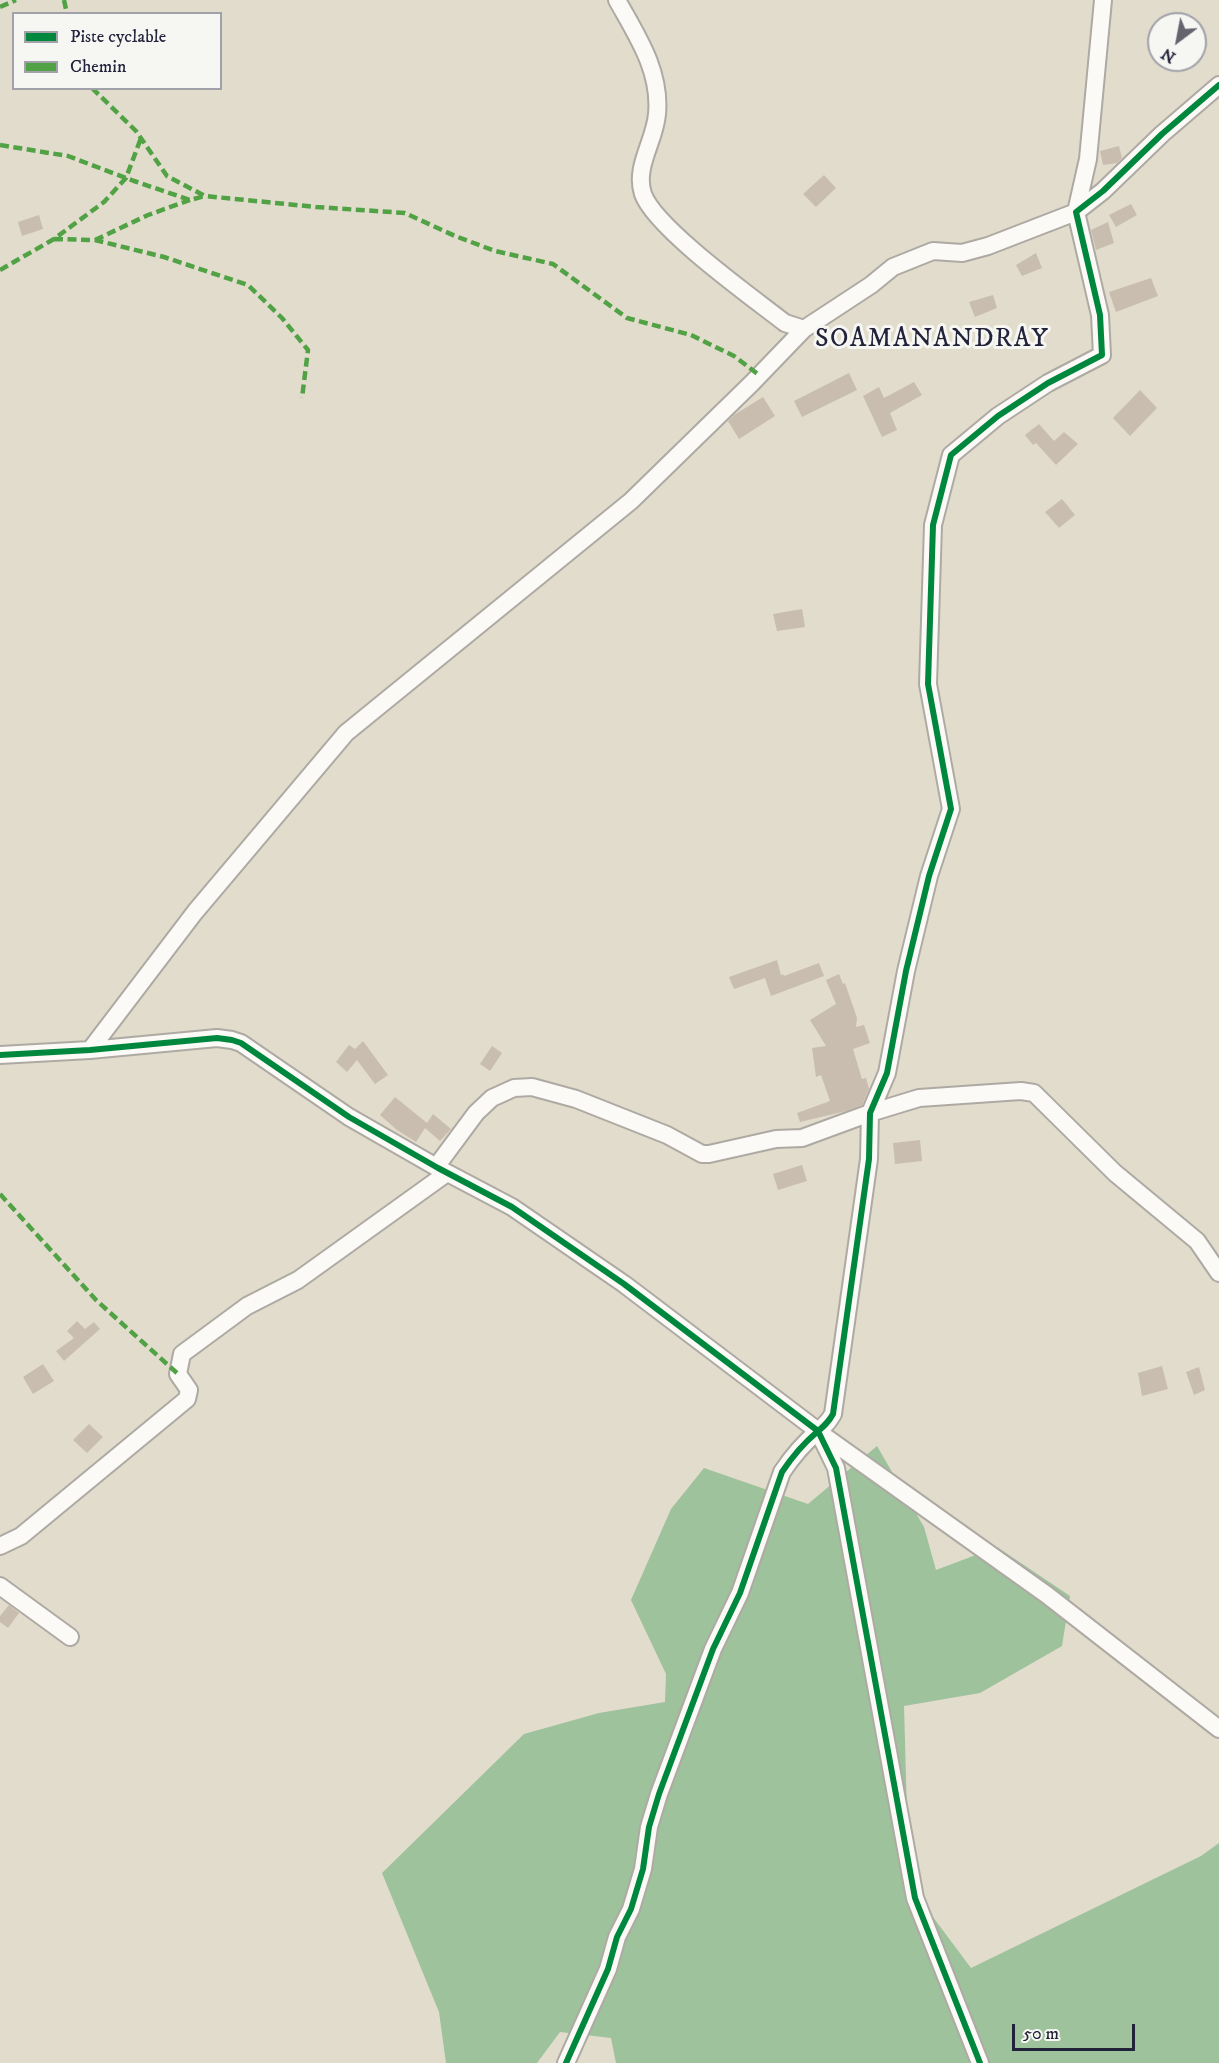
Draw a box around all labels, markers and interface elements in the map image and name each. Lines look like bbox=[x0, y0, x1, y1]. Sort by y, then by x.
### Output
legend bbox=[12, 12, 222, 90]
north arrow bbox=[1147, 12, 1207, 72]
text: Piste cyclable bbox=[70, 26, 166, 48]
text: N bbox=[1158, 44, 1179, 68]
text: Chemin bbox=[70, 56, 126, 78]
district label: SOAMANANDRAY bbox=[815, 325, 1049, 357]
scale bar bbox=[1015, 2012, 1138, 2050]
text: 50 m bbox=[1023, 2023, 1059, 2045]

